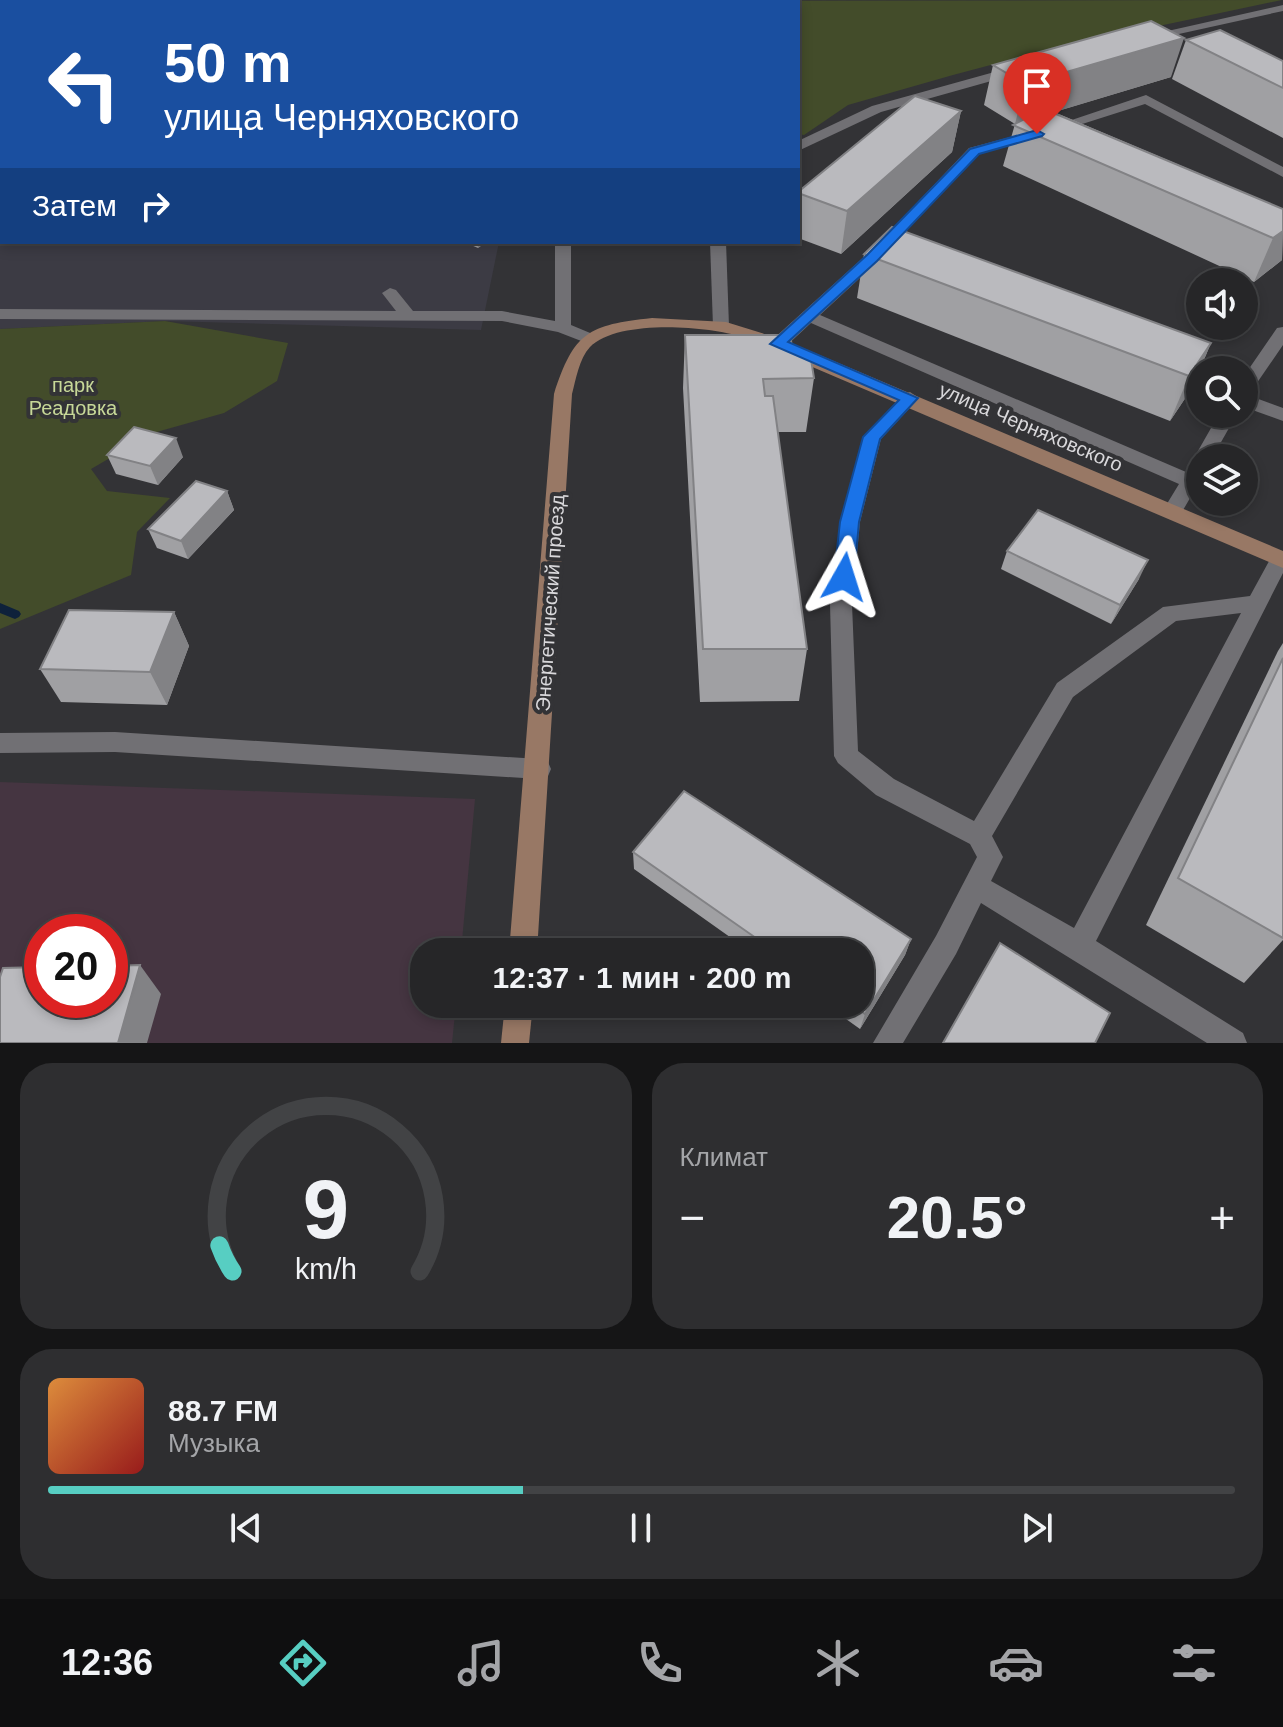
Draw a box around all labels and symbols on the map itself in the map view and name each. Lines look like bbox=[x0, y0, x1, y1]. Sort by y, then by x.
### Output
pin bbox=[1003, 52, 1071, 134]
park label: парк Реадовка bbox=[29, 374, 118, 419]
street label: улица Черняховского bbox=[936, 378, 1126, 476]
street label: Энергетический проезд bbox=[531, 493, 569, 712]
position arrow bbox=[802, 535, 886, 619]
speed limit sign: 20 bbox=[24, 914, 128, 1018]

